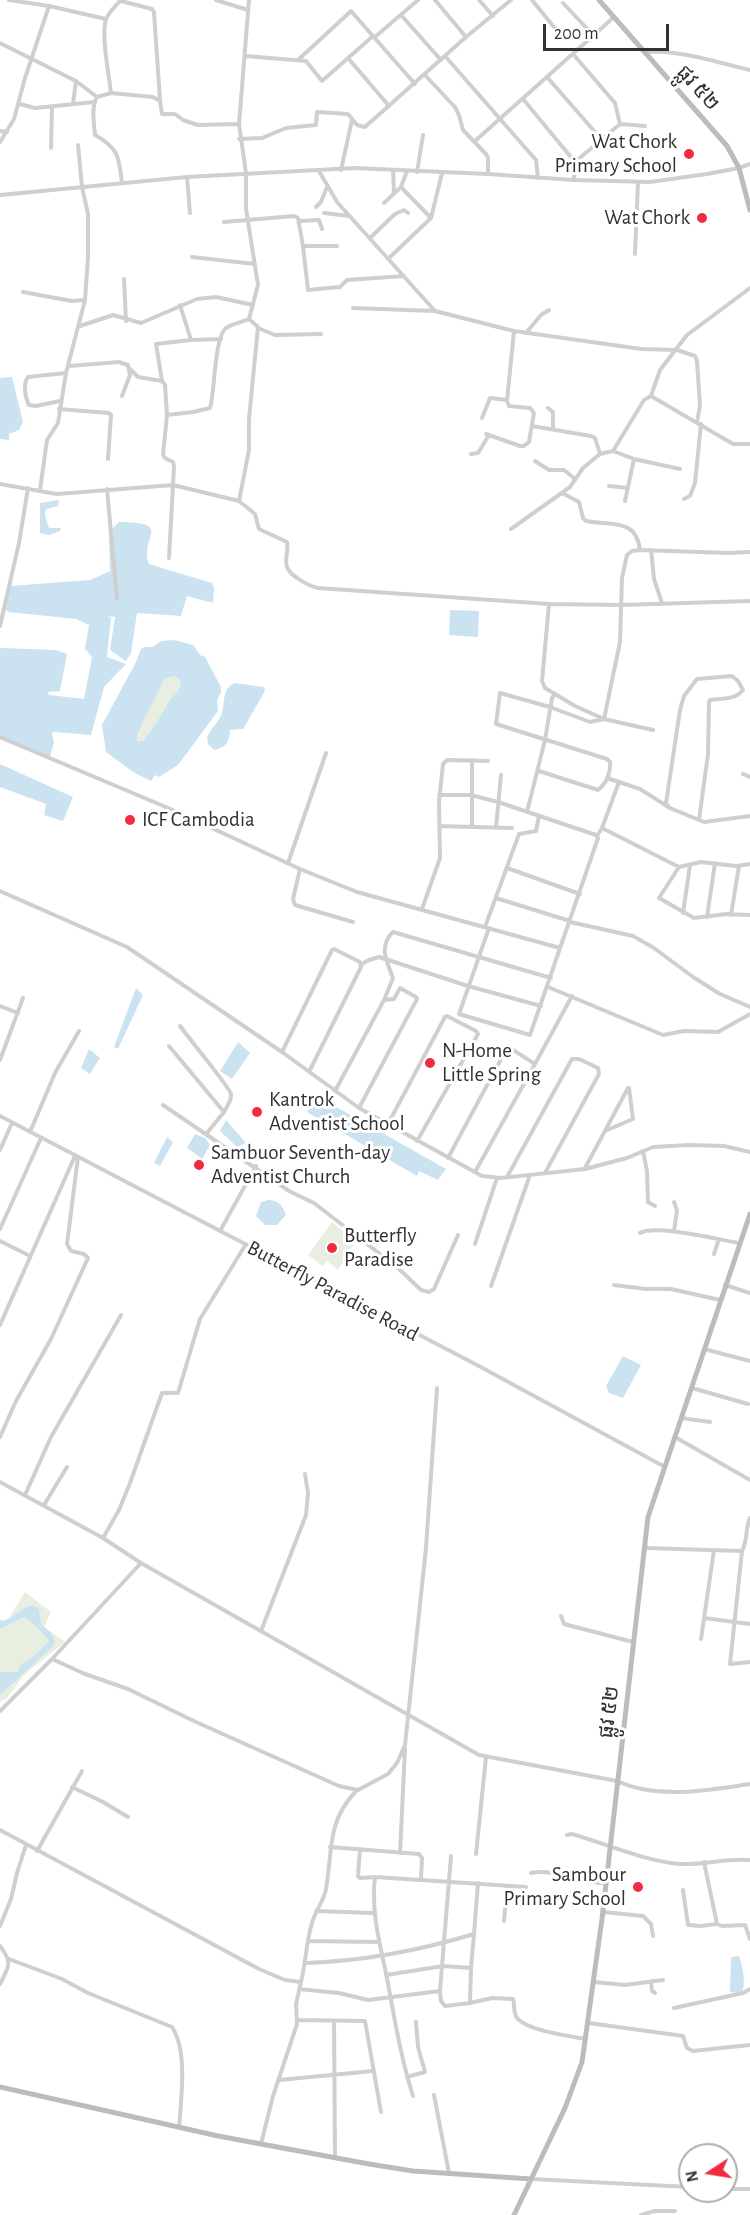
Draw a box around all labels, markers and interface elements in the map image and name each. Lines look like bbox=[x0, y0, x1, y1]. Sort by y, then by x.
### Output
scale bar bbox=[546, 12, 672, 50]
text: 200 m bbox=[554, 25, 599, 43]
street label: ផ្លូវ ៥២ bbox=[671, 60, 725, 116]
place label: Wat Chork Primary School bbox=[554, 129, 677, 179]
marker: Wat Chork Primary School bbox=[682, 147, 696, 161]
place label: Wat Chork bbox=[604, 205, 690, 231]
marker: Wat Chork bbox=[695, 211, 709, 225]
place label: ICF Cambodia bbox=[142, 807, 255, 833]
marker: ICF Cambodia bbox=[123, 813, 137, 827]
place label: N-Home Little Spring bbox=[442, 1038, 541, 1088]
marker: N-Home Little Spring bbox=[423, 1056, 437, 1070]
place label: Kantrok Adventist School bbox=[269, 1087, 405, 1137]
marker: Kantrok Adventist School bbox=[250, 1105, 264, 1119]
place label: Sambuor Seventh-day Adventist Church bbox=[211, 1140, 390, 1190]
marker: Sambuor Seventh-day Adventist Church bbox=[192, 1158, 206, 1172]
place label: Butterfly Paradise bbox=[344, 1223, 416, 1273]
street label: Butterfly Paradise Road bbox=[243, 1235, 423, 1347]
marker: Butterfly Paradise bbox=[325, 1241, 339, 1255]
street label: ផ្លូវ ៥២ bbox=[593, 1684, 625, 1740]
place label: Sambour Primary School bbox=[503, 1862, 626, 1912]
marker: Sambour Primary School bbox=[631, 1880, 645, 1894]
north arrow bbox=[678, 2143, 738, 2203]
text: N bbox=[683, 2169, 701, 2183]

